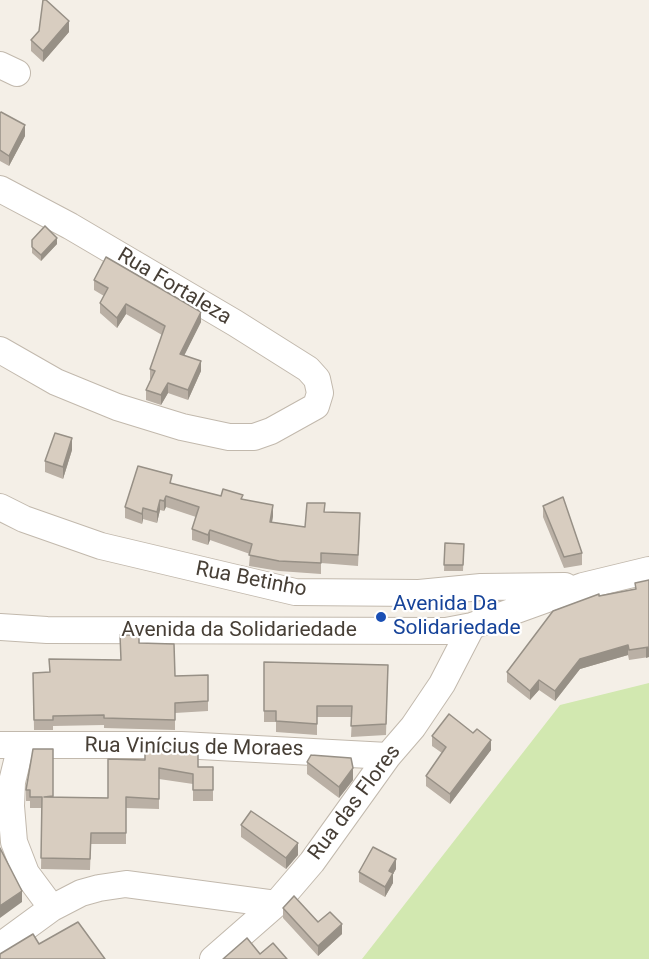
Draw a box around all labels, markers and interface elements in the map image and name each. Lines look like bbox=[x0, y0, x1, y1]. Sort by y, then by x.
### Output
street label: Rua Fortaleza bbox=[112, 243, 236, 331]
street label: Rua Betinho bbox=[193, 557, 309, 603]
place label: Avenida Da Solidariedade bbox=[393, 592, 521, 642]
marker: Avenida Da Solidariedade bbox=[374, 610, 388, 624]
street label: Avenida da Solidariedade bbox=[121, 618, 357, 644]
street label: Rua Vinícius de Moraes bbox=[84, 733, 304, 763]
street label: Rua das Flores bbox=[303, 740, 407, 866]

